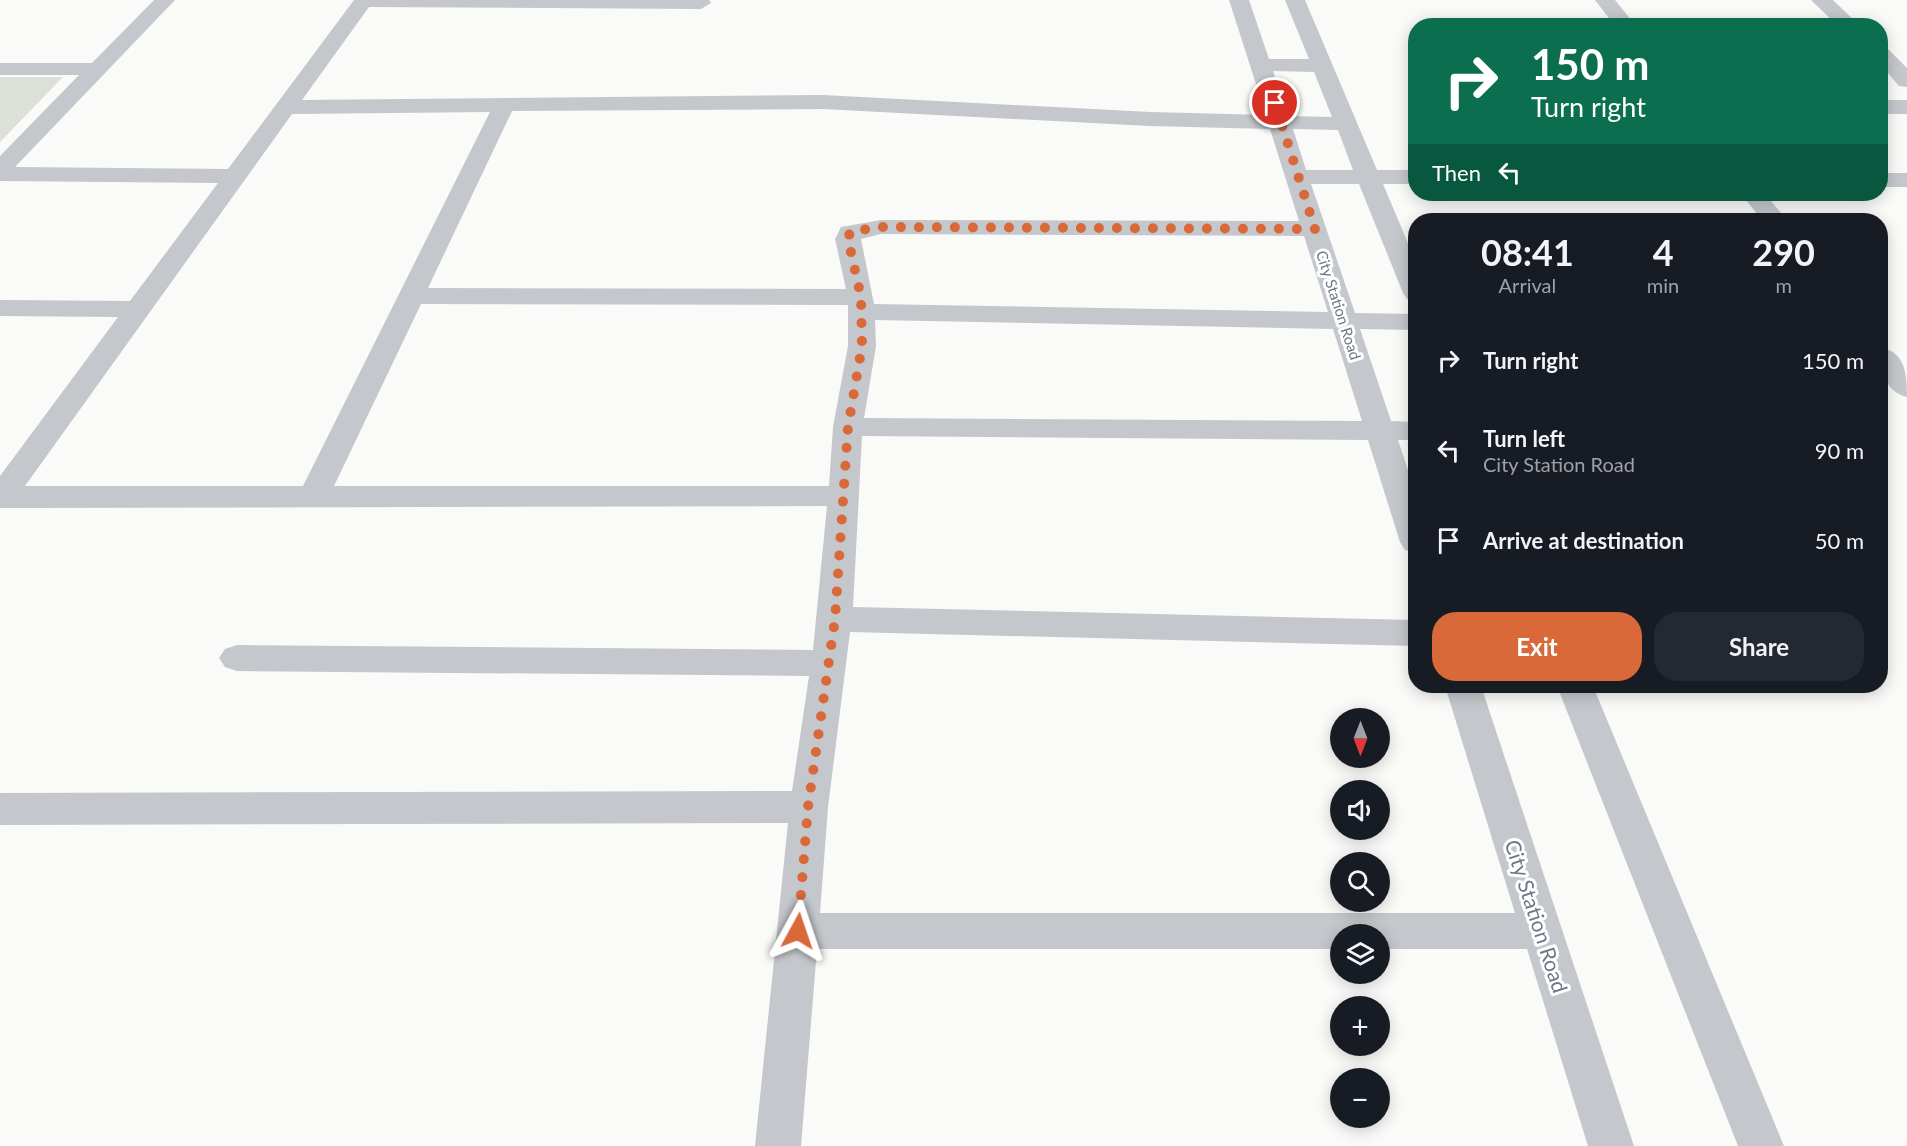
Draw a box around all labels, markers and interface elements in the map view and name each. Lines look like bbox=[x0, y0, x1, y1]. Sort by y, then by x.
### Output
text: 150 m bbox=[1531, 39, 1649, 89]
icon: right bbox=[1432, 42, 1510, 120]
pin bbox=[1249, 77, 1300, 128]
icon: arrive bbox=[1258, 86, 1291, 119]
text: Turn right bbox=[1531, 90, 1646, 123]
icon: left bbox=[1493, 156, 1526, 189]
text: Then bbox=[1432, 159, 1481, 186]
text: 08:41 bbox=[1481, 230, 1574, 274]
text: 4 bbox=[1653, 230, 1674, 274]
text: 290 bbox=[1752, 230, 1815, 274]
street label: City Station Road bbox=[1313, 248, 1365, 362]
text: Arrival bbox=[1499, 273, 1556, 297]
text: min bbox=[1647, 273, 1679, 297]
text: m bbox=[1775, 273, 1792, 297]
icon: right bbox=[1432, 344, 1465, 377]
text: Turn right bbox=[1483, 347, 1578, 374]
text: 150 m bbox=[1802, 347, 1864, 374]
text: Turn left bbox=[1483, 425, 1565, 452]
icon: left bbox=[1432, 434, 1465, 467]
text: 90 m bbox=[1815, 437, 1864, 464]
text: City Station Road bbox=[1483, 452, 1635, 476]
icon: arrive bbox=[1432, 524, 1465, 557]
text: Arrive at destination bbox=[1483, 527, 1684, 554]
text: 50 m bbox=[1815, 527, 1864, 554]
button: Exit bbox=[1432, 612, 1642, 681]
button: Share bbox=[1654, 612, 1864, 681]
north arrow bbox=[1330, 708, 1390, 768]
map controls bbox=[1330, 708, 1390, 1128]
button: sound bbox=[1330, 780, 1390, 840]
street label: City Station Road bbox=[1500, 836, 1574, 996]
button: search bbox=[1330, 852, 1390, 912]
position arrow bbox=[766, 899, 830, 963]
button: layers bbox=[1330, 924, 1390, 984]
button: + bbox=[1330, 996, 1390, 1056]
button: − bbox=[1330, 1068, 1390, 1128]

